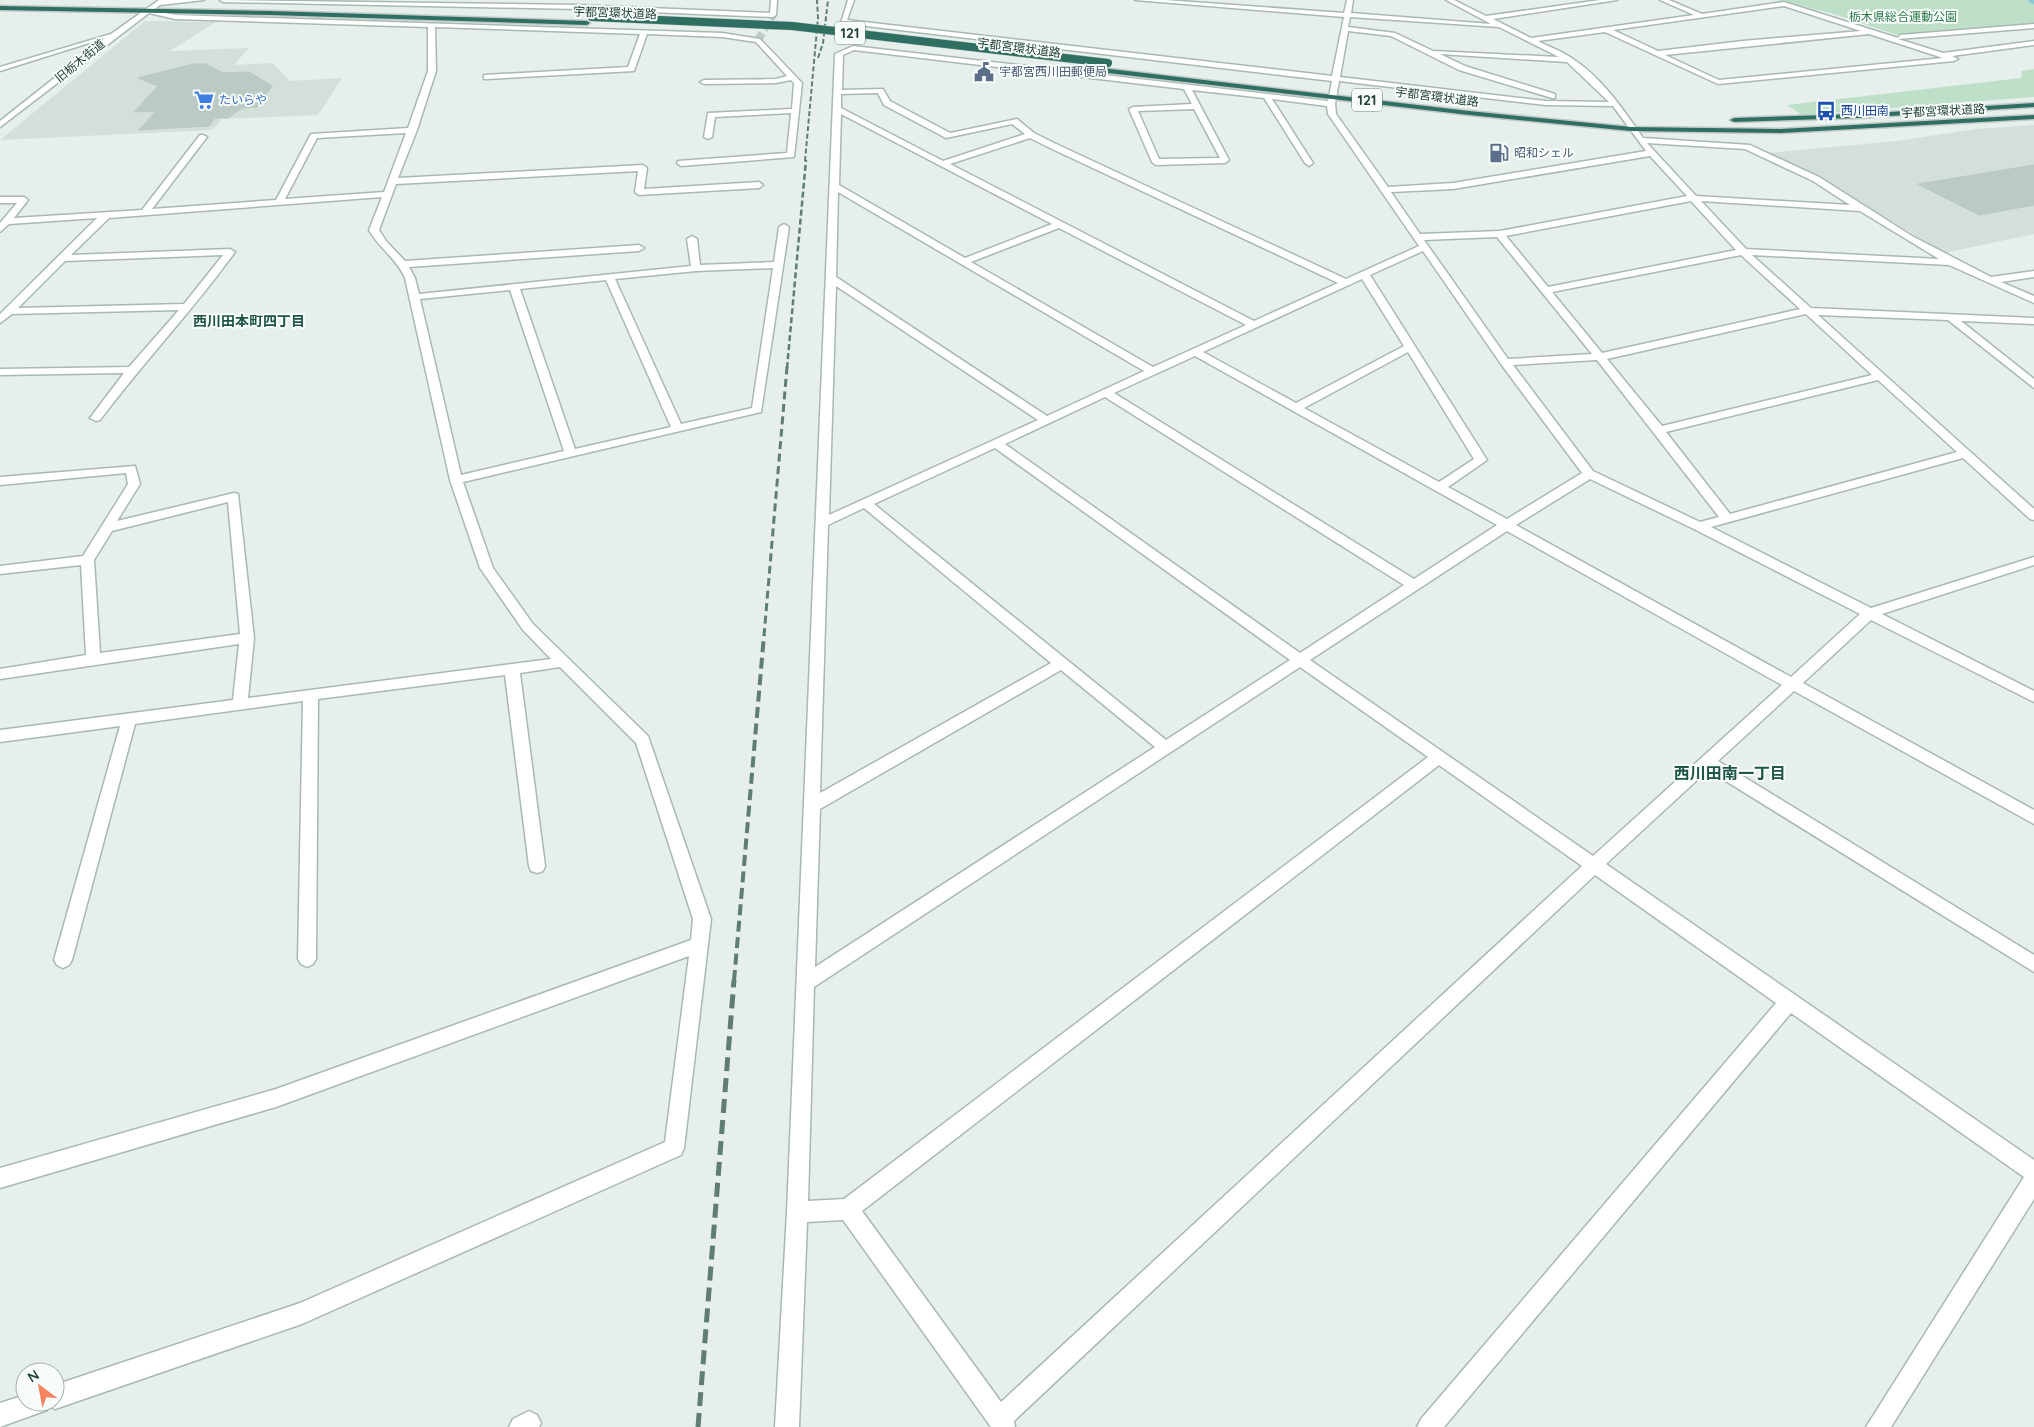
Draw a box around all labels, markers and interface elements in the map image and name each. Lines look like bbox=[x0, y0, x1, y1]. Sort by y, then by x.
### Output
street label: 宇都宮環状道路 bbox=[573, 4, 657, 21]
park label: 栃木県総合運動公園 bbox=[1849, 9, 1957, 24]
road number: 121 bbox=[835, 22, 865, 44]
street label: 宇都宮環状道路 bbox=[976, 35, 1062, 60]
street label: 旧栃木街道 bbox=[52, 36, 108, 85]
public building icon: 宇都宮西川田郵便局 bbox=[973, 61, 995, 83]
place label: 宇都宮西川田郵便局 bbox=[999, 64, 1107, 79]
street label: 宇都宮環状道路 bbox=[1394, 84, 1480, 109]
road number: 121 bbox=[1352, 88, 1382, 112]
supermarket icon: たいらや bbox=[193, 89, 215, 111]
place label: たいらや bbox=[219, 92, 267, 107]
bus stop icon: 西川田南 bbox=[1815, 100, 1837, 122]
street label: 宇都宮環状道路 bbox=[1901, 101, 1985, 120]
place label: 西川田南 bbox=[1841, 103, 1889, 118]
fuel station icon: 昭和シェル bbox=[1488, 142, 1510, 164]
place label: 昭和シェル bbox=[1514, 145, 1574, 160]
district label: 西川田本町四丁目 bbox=[193, 312, 305, 330]
district label: 西川田南一丁目 bbox=[1674, 763, 1786, 783]
north arrow bbox=[15, 1362, 65, 1412]
text: N bbox=[24, 1366, 42, 1386]

